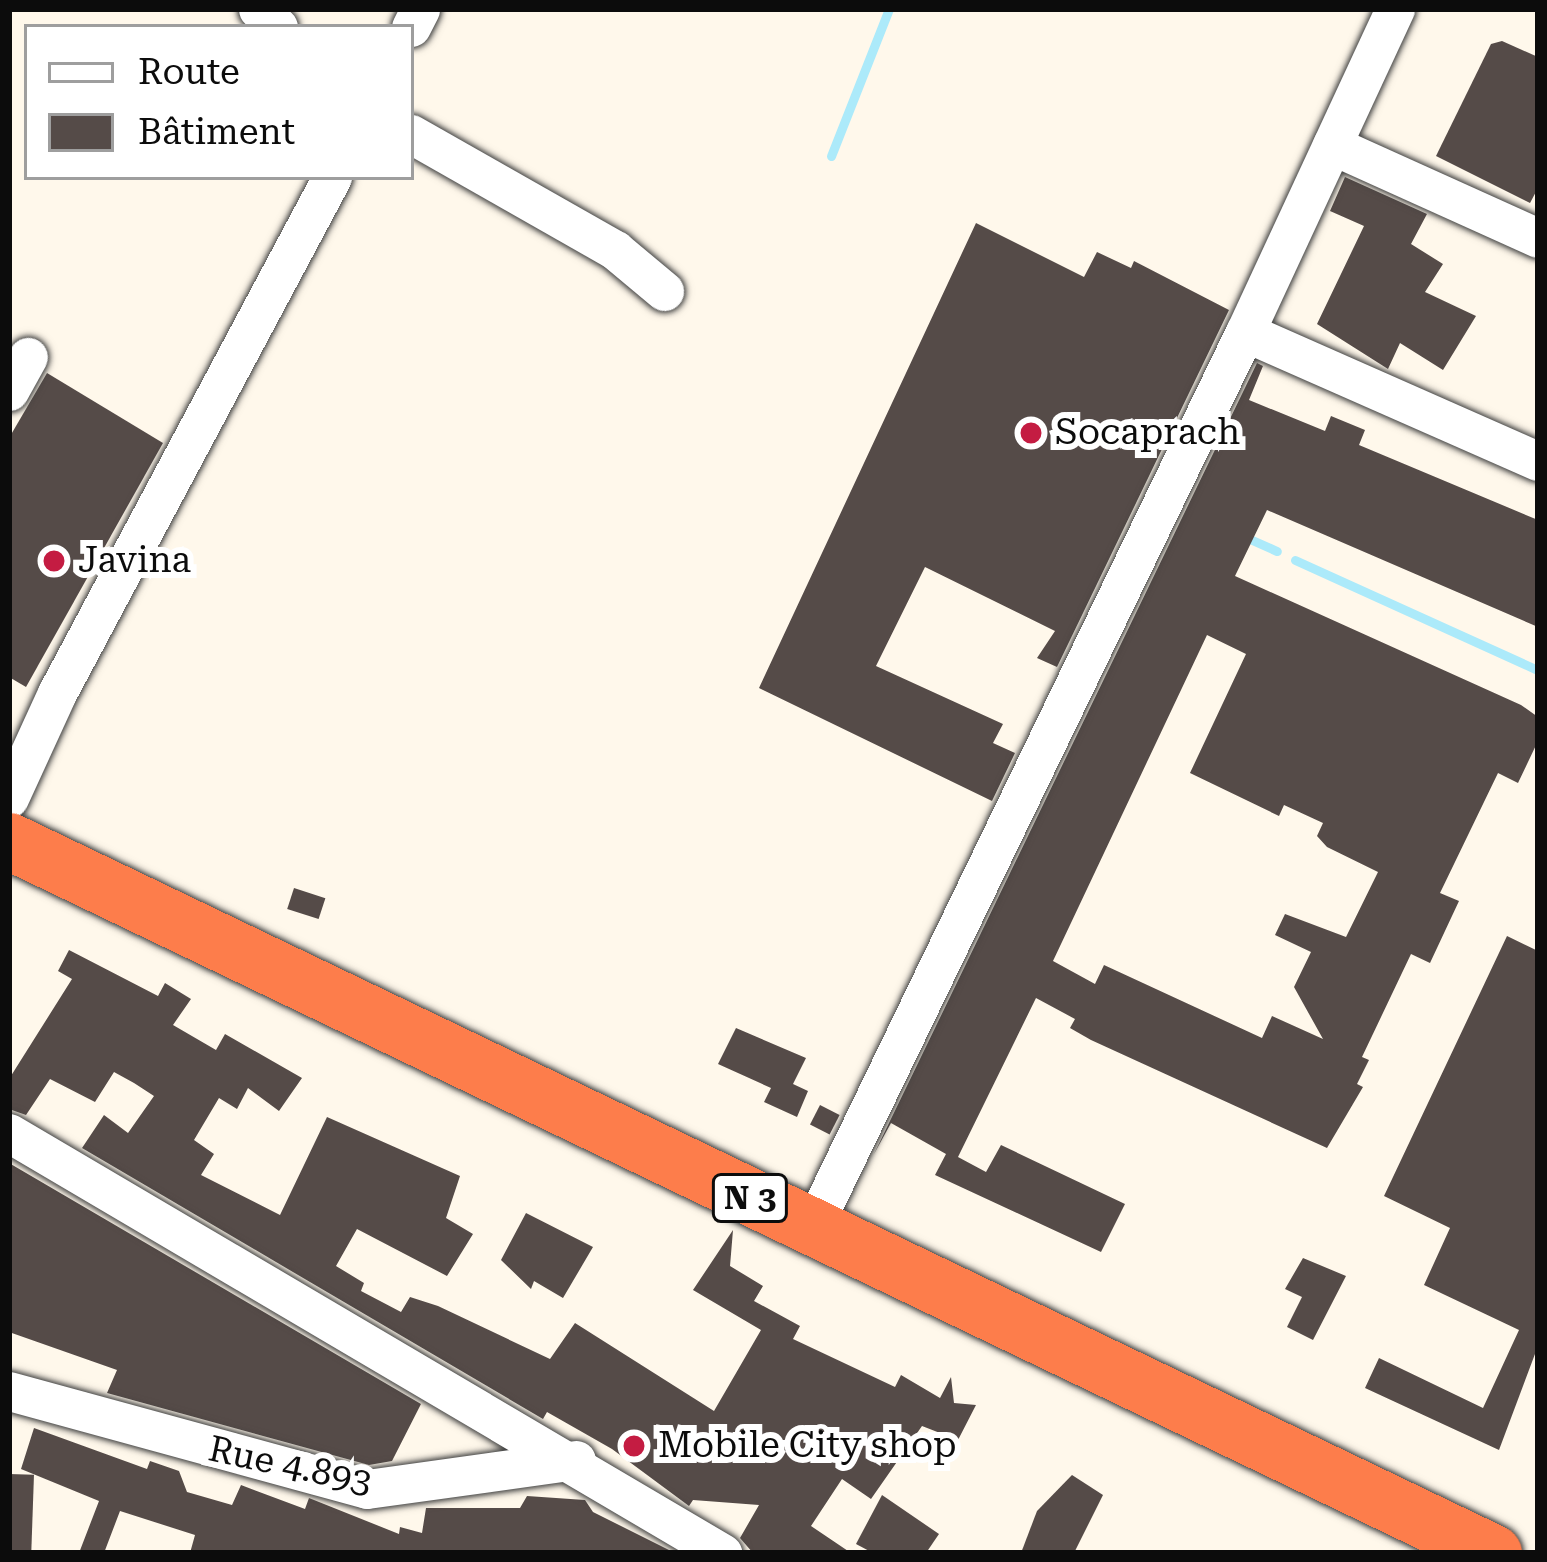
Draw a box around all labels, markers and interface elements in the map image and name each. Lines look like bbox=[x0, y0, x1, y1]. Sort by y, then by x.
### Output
legend bbox=[24, 24, 414, 180]
text: Route bbox=[138, 51, 240, 93]
text: Bâtiment bbox=[138, 111, 295, 153]
place label: Socaprach bbox=[1055, 411, 1240, 455]
marker: Socaprach bbox=[1018, 420, 1044, 446]
place label: Javina bbox=[78, 539, 191, 583]
marker: Javina bbox=[41, 548, 67, 574]
road number: N 3 bbox=[711, 1171, 789, 1225]
place label: Mobile City shop bbox=[658, 1424, 957, 1468]
street label: Rue 4.893 bbox=[205, 1428, 375, 1504]
marker: Mobile City shop bbox=[621, 1433, 647, 1459]

